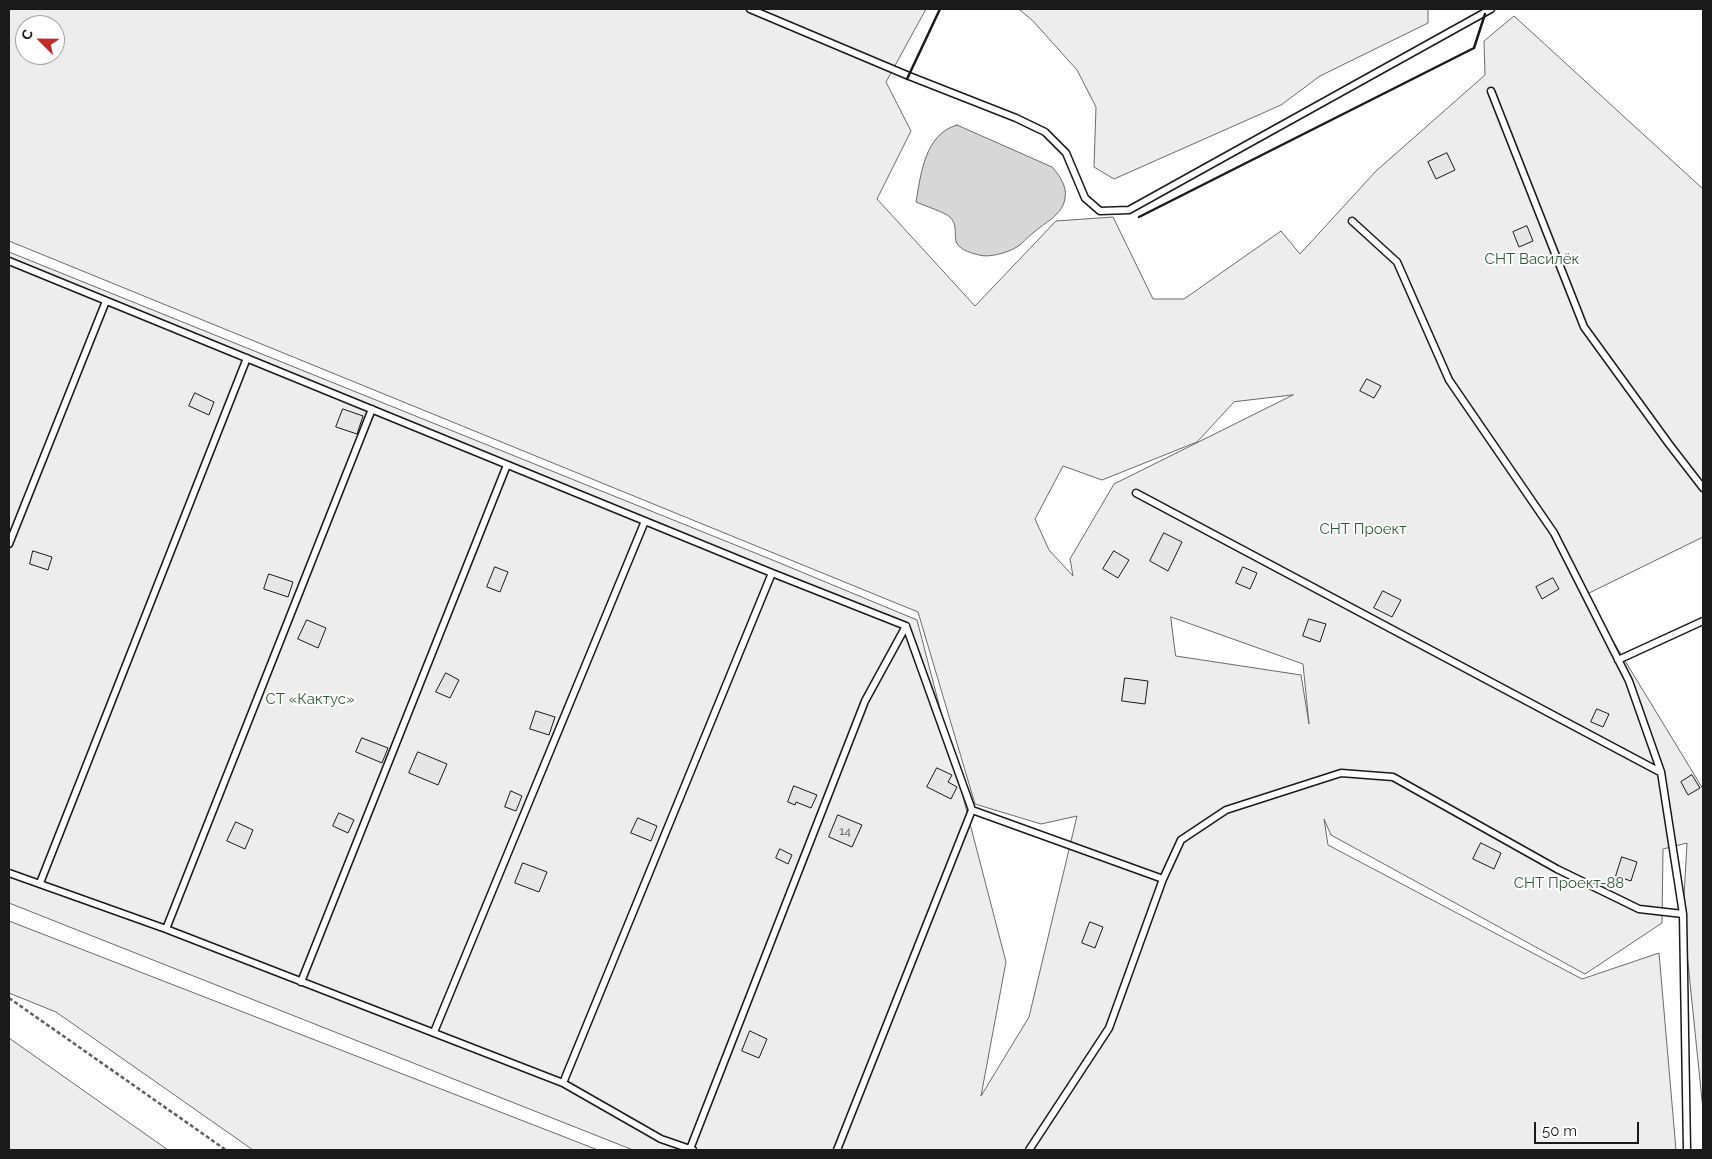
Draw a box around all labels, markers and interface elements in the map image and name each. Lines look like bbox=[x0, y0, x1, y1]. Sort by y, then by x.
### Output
north arrow bbox=[15, 15, 65, 65]
text: С bbox=[18, 27, 36, 42]
park label: СНТ Василёк bbox=[1485, 250, 1579, 268]
park label: СНТ Проект bbox=[1320, 520, 1406, 538]
park label: СТ «Кактус» bbox=[265, 690, 355, 708]
house number: 14 bbox=[839, 824, 851, 838]
park label: СНТ Проект-88 bbox=[1514, 874, 1624, 892]
scale bar bbox=[1537, 1112, 1642, 1144]
text: 50 m bbox=[1542, 1122, 1577, 1140]

